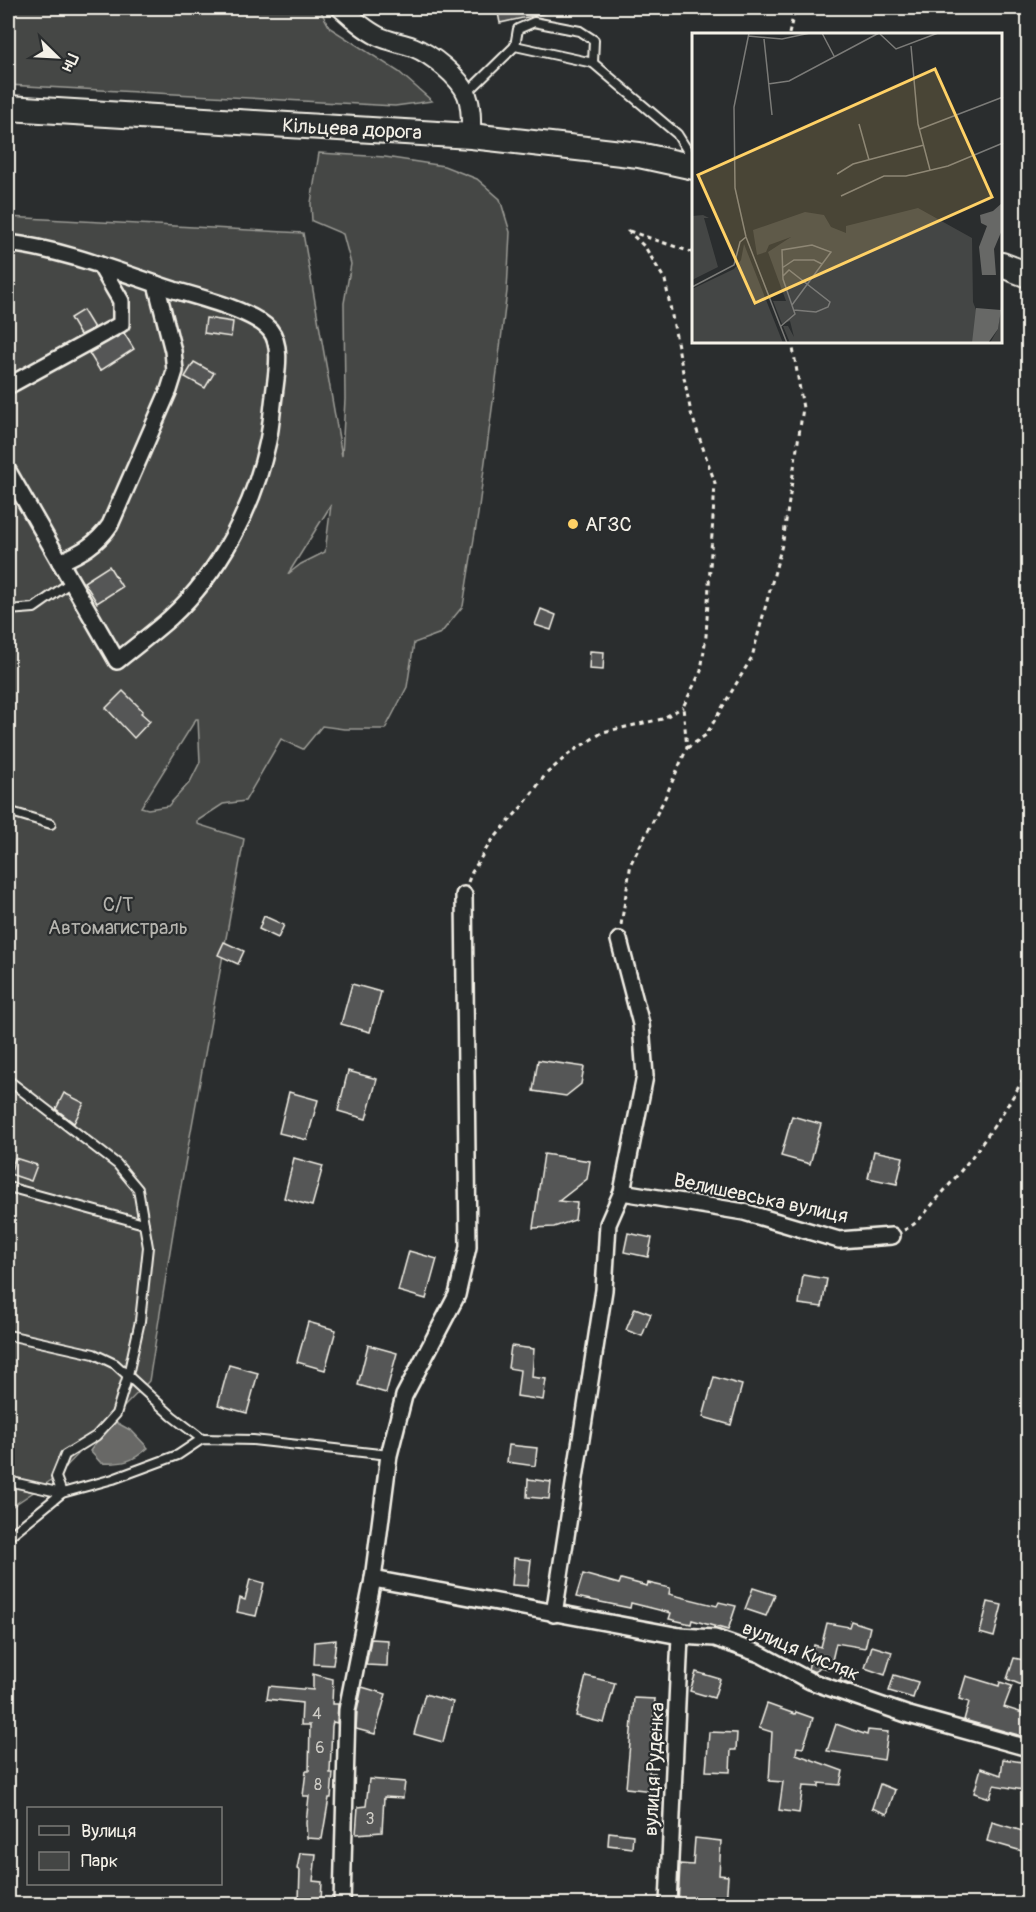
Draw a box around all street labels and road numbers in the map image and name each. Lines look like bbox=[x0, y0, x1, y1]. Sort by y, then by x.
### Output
street label: Кільцева дорога bbox=[282, 113, 422, 145]
street label: Велишевська вулиця bbox=[672, 1167, 850, 1229]
street label: вулиця Кисляк bbox=[739, 1615, 863, 1687]
street label: вулиця Руденка bbox=[638, 1701, 670, 1837]

